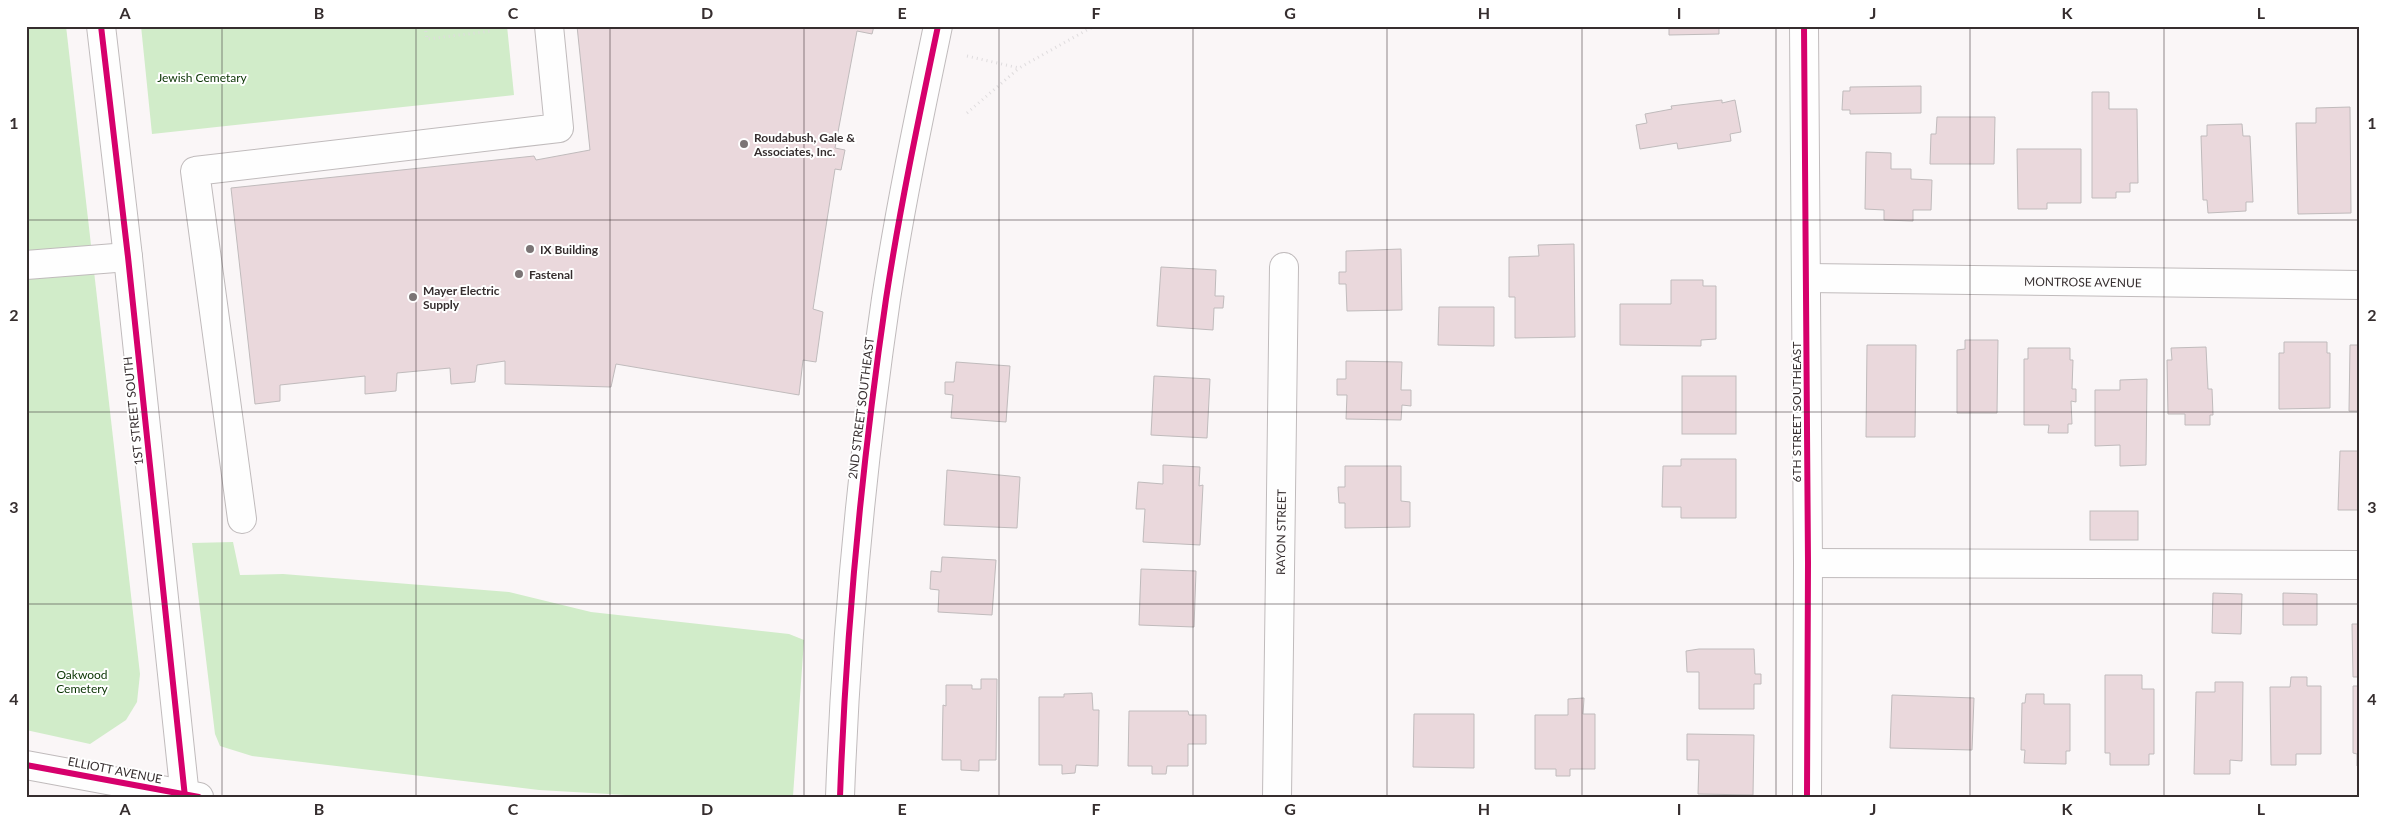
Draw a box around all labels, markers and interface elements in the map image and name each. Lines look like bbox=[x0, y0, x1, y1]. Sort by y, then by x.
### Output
text: A bbox=[118, 3, 131, 22]
text: B bbox=[314, 3, 324, 22]
text: C bbox=[508, 3, 519, 22]
text: D bbox=[701, 3, 713, 22]
text: E bbox=[897, 3, 907, 22]
text: F bbox=[1091, 3, 1101, 22]
text: G bbox=[1284, 3, 1296, 22]
text: H bbox=[1478, 3, 1490, 22]
text: I bbox=[1677, 3, 1681, 22]
text: J bbox=[1870, 3, 1876, 22]
text: K bbox=[2062, 3, 2074, 22]
text: L bbox=[2257, 3, 2266, 22]
park label: Jewish Cemetary bbox=[157, 70, 248, 85]
text: 1 bbox=[9, 113, 19, 132]
text: 1 bbox=[2367, 113, 2377, 132]
place label: Roudabush, Gale & Associates, Inc. bbox=[753, 130, 855, 159]
marker: Roudabush, Gale & Associates, Inc. bbox=[738, 138, 750, 150]
place label: IX Building bbox=[540, 242, 599, 257]
marker: IX Building bbox=[524, 243, 536, 255]
place label: Fastenal bbox=[529, 267, 573, 282]
marker: Fastenal bbox=[513, 268, 525, 280]
street label: MONTROSE AVENUE bbox=[2024, 273, 2142, 290]
place label: Mayer Electric Supply bbox=[423, 283, 500, 312]
marker: Mayer Electric Supply bbox=[407, 291, 419, 303]
text: 2 bbox=[9, 305, 19, 324]
text: 2 bbox=[2367, 305, 2377, 324]
street label: 2ND STREET SOUTHEAST bbox=[845, 336, 877, 480]
street label: 6TH STREET SOUTHEAST bbox=[1789, 342, 1804, 482]
street label: 1ST STREET SOUTH bbox=[120, 356, 146, 466]
street label: RAYON STREET bbox=[1272, 489, 1289, 575]
text: 3 bbox=[9, 497, 19, 516]
text: 3 bbox=[2367, 497, 2377, 516]
park label: Oakwood Cemetery bbox=[56, 667, 109, 696]
text: 4 bbox=[9, 689, 19, 708]
text: 4 bbox=[2367, 689, 2377, 708]
street label: ELLIOTT AVENUE bbox=[67, 753, 163, 787]
text: A bbox=[118, 799, 131, 818]
text: B bbox=[314, 799, 324, 818]
text: C bbox=[508, 799, 519, 818]
text: D bbox=[701, 799, 713, 818]
text: E bbox=[897, 799, 907, 818]
text: F bbox=[1091, 799, 1101, 818]
text: G bbox=[1284, 799, 1296, 818]
text: H bbox=[1478, 799, 1490, 818]
text: I bbox=[1677, 799, 1681, 818]
text: J bbox=[1870, 799, 1876, 818]
text: K bbox=[2062, 799, 2074, 818]
text: L bbox=[2257, 799, 2266, 818]

